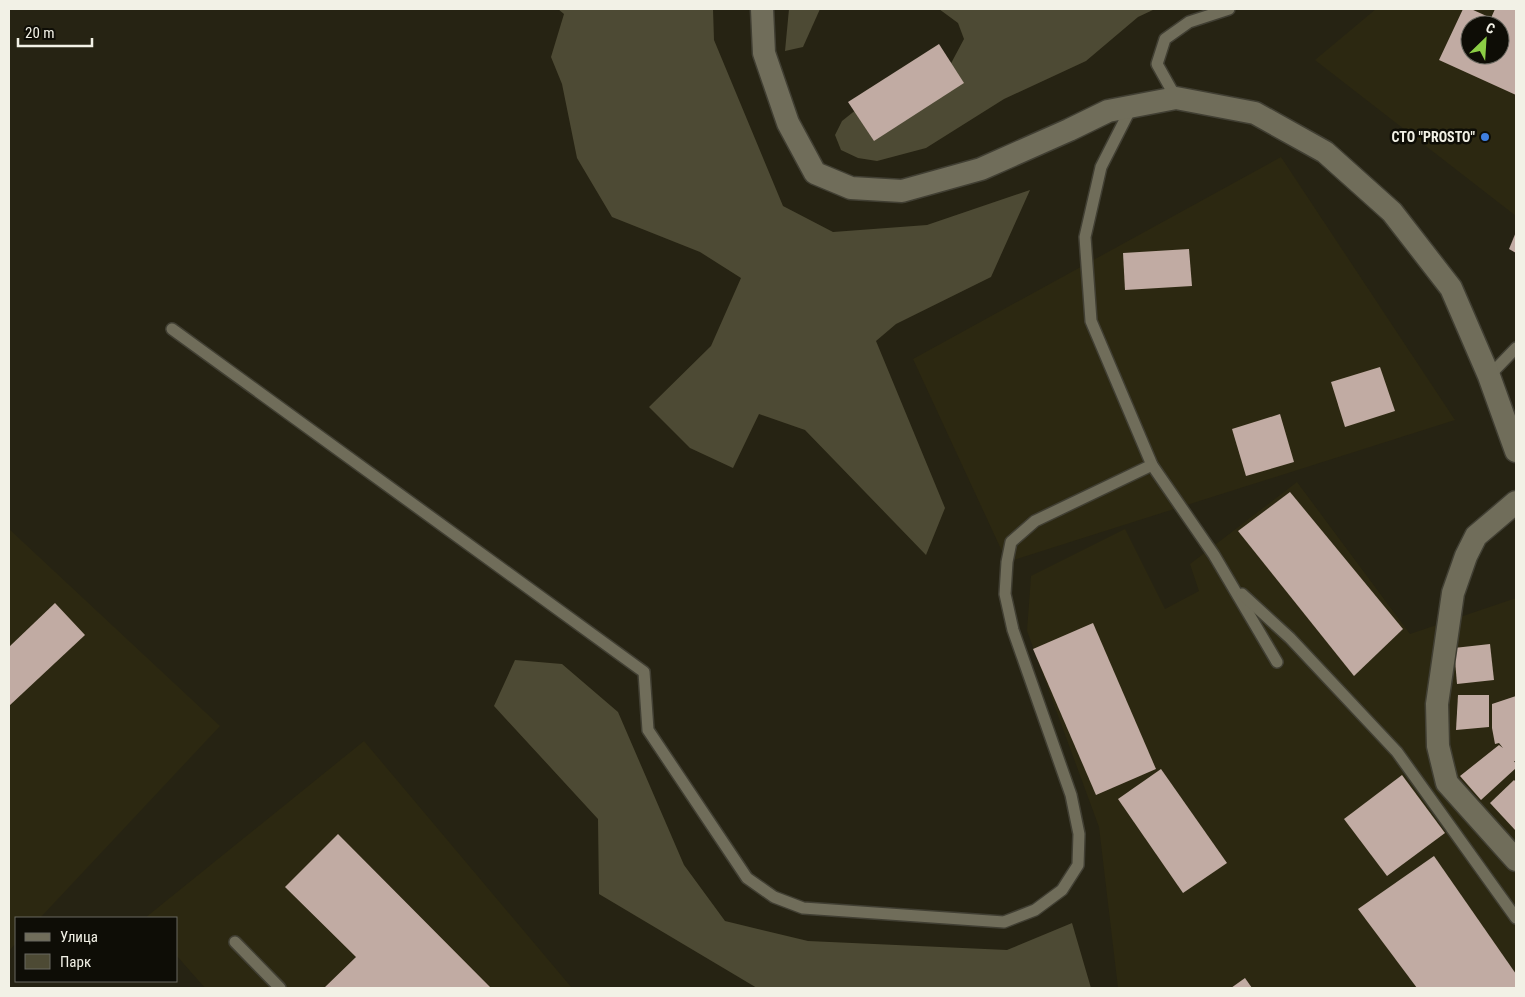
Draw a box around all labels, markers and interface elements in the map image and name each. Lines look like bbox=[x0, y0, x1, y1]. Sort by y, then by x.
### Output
scale bar bbox=[18, 15, 91, 47]
north arrow bbox=[1460, 15, 1510, 65]
text: С bbox=[1483, 19, 1498, 37]
text: 20 m bbox=[25, 24, 55, 42]
place label: СТО "PROSTO" bbox=[1392, 129, 1476, 145]
marker: СТО "PROSTO" bbox=[1479, 131, 1491, 143]
legend bbox=[15, 917, 178, 982]
text: Улица bbox=[60, 928, 98, 946]
text: Парк bbox=[60, 953, 91, 971]

